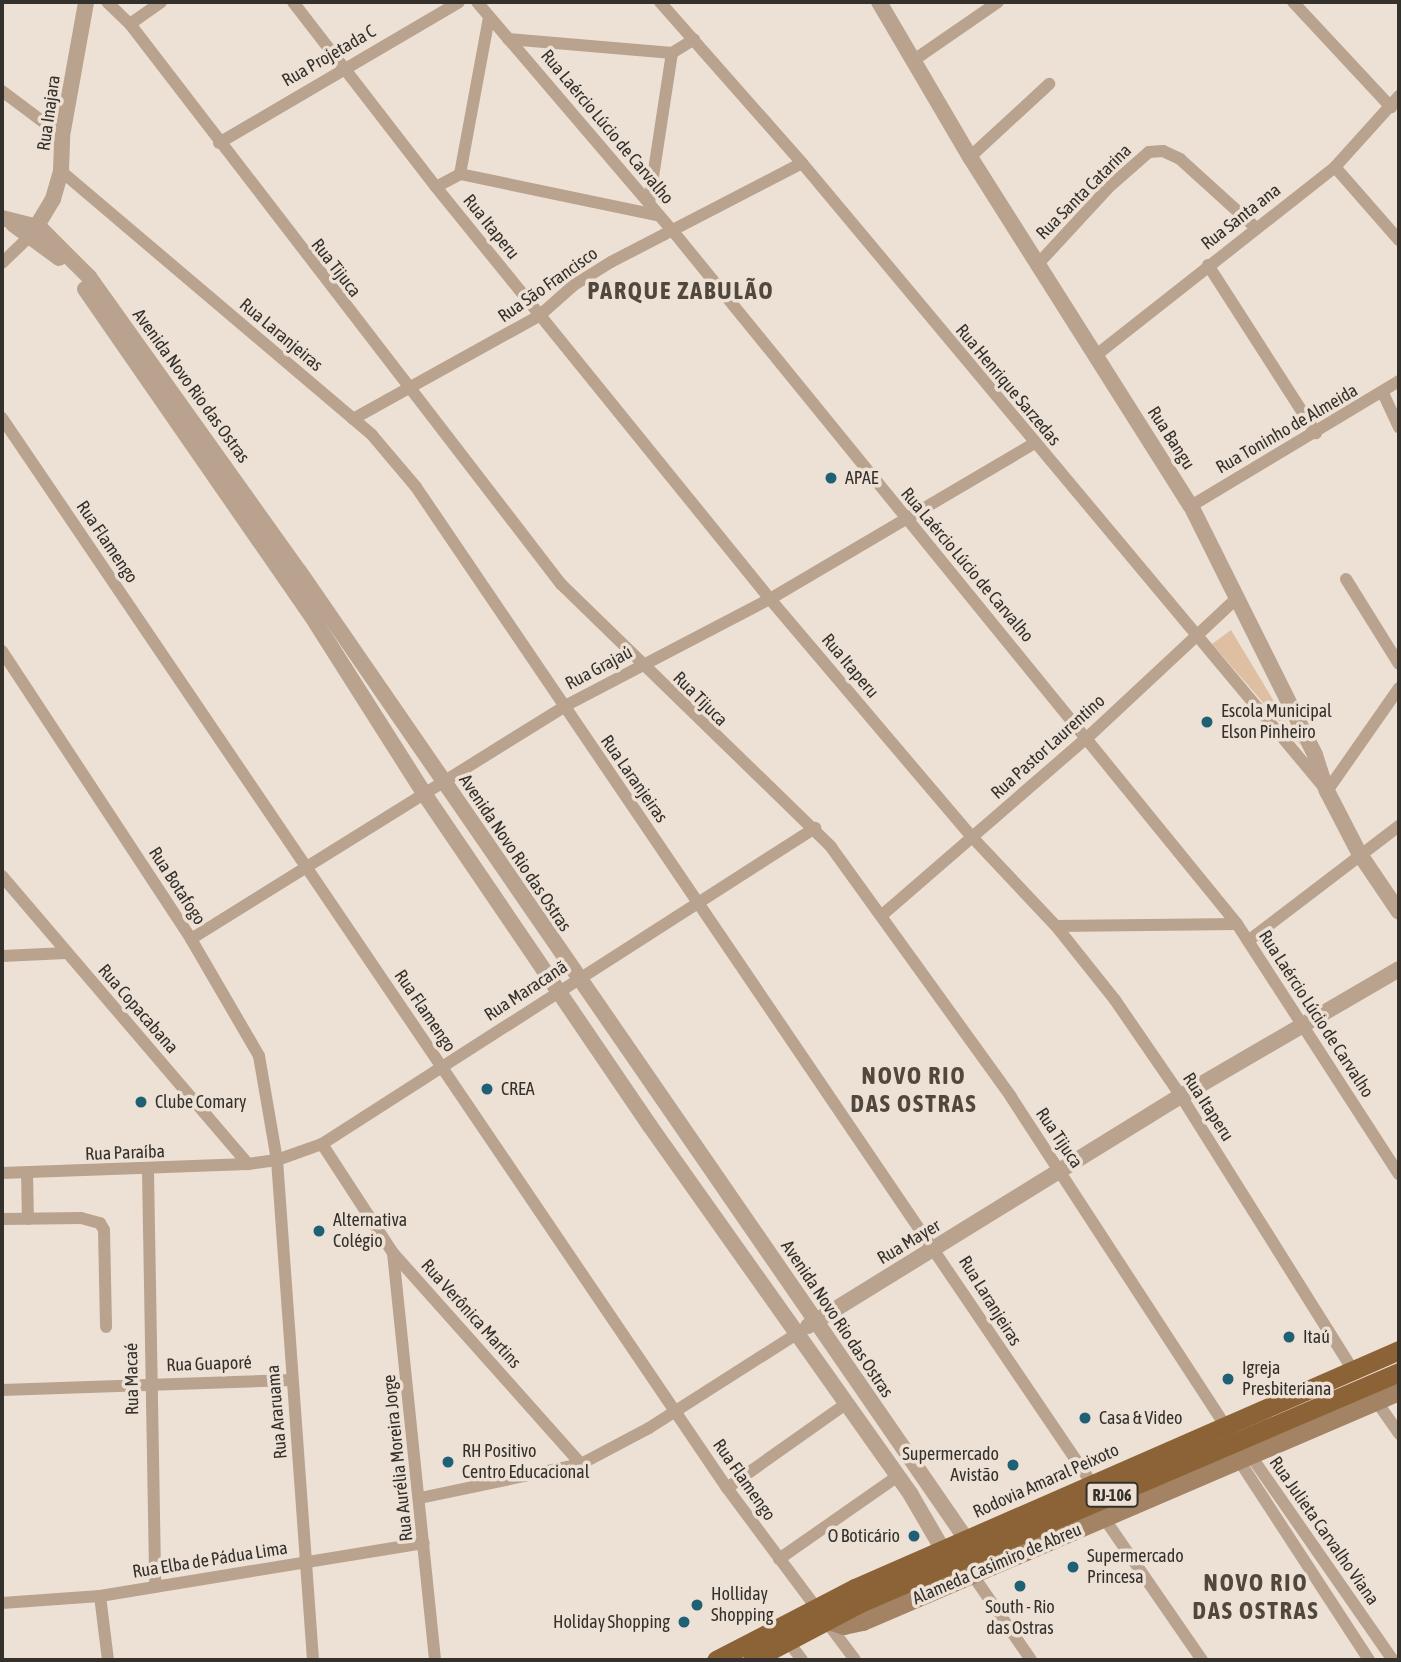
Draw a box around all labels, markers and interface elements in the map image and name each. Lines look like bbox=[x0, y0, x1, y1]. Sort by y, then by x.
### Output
street label: Rua Projetada C bbox=[278, 21, 380, 91]
street label: Rua Laércio Lúcio de Carvalho bbox=[536, 45, 678, 209]
street label: Rua Inajara bbox=[33, 74, 65, 152]
street label: Rua Santa Catarina bbox=[1032, 140, 1136, 244]
street label: Rua Santa ana bbox=[1197, 179, 1285, 255]
street label: Rua Itaperu bbox=[458, 190, 524, 264]
street label: Rua Tijuca bbox=[307, 235, 365, 301]
street label: Rua São Francisco bbox=[494, 243, 602, 327]
district label: PARQUE ZABULÃO bbox=[589, 277, 773, 305]
street label: Rua Laranjeiras bbox=[235, 294, 327, 376]
street label: Avenida Novo Rio das Ostras bbox=[128, 305, 254, 467]
street label: Rua Henrique Sarzedas bbox=[951, 320, 1065, 450]
street label: Rua Toninho de Almeida bbox=[1212, 380, 1362, 478]
street label: Rua Bangu bbox=[1143, 403, 1199, 473]
place label: APAE bbox=[845, 467, 878, 489]
marker: APAE bbox=[823, 470, 839, 486]
street label: Rua Laércio Lúcio de Carvalho bbox=[896, 483, 1038, 647]
street label: Rua Flamengo bbox=[72, 497, 142, 587]
street label: Rua Itaperu bbox=[817, 629, 883, 703]
street label: Rua Grajaú bbox=[562, 641, 636, 695]
street label: Rua Tijuca bbox=[668, 667, 732, 731]
street label: Rua Pastor Laurentino bbox=[987, 690, 1109, 804]
place label: Escola Municipal Elson Pinheiro bbox=[1221, 701, 1332, 744]
marker: Escola Municipal Elson Pinheiro bbox=[1199, 714, 1215, 730]
street label: Rua Laranjeiras bbox=[596, 731, 672, 827]
street label: Avenida Novo Rio das Ostras bbox=[454, 770, 576, 936]
street label: Rua Botafogo bbox=[144, 843, 210, 929]
street label: Rua Laércio Lúcio de Carvalho bbox=[1254, 926, 1378, 1102]
street label: Rua Maracanã bbox=[481, 956, 571, 1026]
street label: Rua Copacabana bbox=[93, 960, 183, 1058]
street label: Rua Flamengo bbox=[390, 966, 460, 1056]
district label: NOVO RIO DAS OSTRAS bbox=[852, 1062, 976, 1118]
street label: Rua Itaperu bbox=[1178, 1069, 1238, 1145]
place label: CREA bbox=[501, 1078, 535, 1100]
marker: CREA bbox=[479, 1081, 495, 1097]
place label: Clube Comary bbox=[155, 1091, 246, 1113]
marker: Clube Comary bbox=[133, 1094, 149, 1110]
street label: Rua Tijuca bbox=[1031, 1104, 1087, 1172]
street label: Rua Paraíba bbox=[85, 1141, 165, 1165]
place label: Alternativa Colégio bbox=[333, 1210, 407, 1252]
street label: Rua Mayer bbox=[874, 1215, 944, 1269]
marker: Alternativa Colégio bbox=[311, 1223, 327, 1239]
street label: Avenida Novo Rio das Ostras bbox=[776, 1236, 898, 1402]
street label: Rua Laranjeiras bbox=[954, 1252, 1026, 1350]
street label: Rua Verônica Martins bbox=[416, 1255, 526, 1373]
place label: Itaú bbox=[1303, 1326, 1330, 1348]
marker: Itaú bbox=[1281, 1329, 1297, 1345]
street label: Rua Macaé bbox=[121, 1343, 143, 1415]
street label: Rua Guaporé bbox=[166, 1352, 252, 1376]
place label: Igreja Presbiteriana bbox=[1242, 1358, 1331, 1400]
street label: Rua Araruama bbox=[262, 1364, 292, 1460]
marker: Igreja Presbiteriana bbox=[1220, 1371, 1236, 1387]
street label: Rua Aurélia Moreira Jorge bbox=[378, 1373, 418, 1543]
place label: Casa & Video bbox=[1099, 1407, 1183, 1429]
marker: Casa & Video bbox=[1077, 1410, 1093, 1426]
street label: Rua Flamengo bbox=[708, 1435, 780, 1525]
street label: Rodovia Amaral Peixoto bbox=[970, 1439, 1122, 1523]
place label: RH Positivo Centro Educacional bbox=[462, 1441, 589, 1484]
place label: Supermercado Avistão bbox=[902, 1444, 999, 1486]
street label: Rua Julieta Carvalho Viana bbox=[1265, 1453, 1383, 1609]
marker: RH Positivo Centro Educacional bbox=[440, 1454, 456, 1470]
marker: Supermercado Avistão bbox=[1005, 1457, 1021, 1473]
road number: RJ-106 bbox=[1084, 1483, 1140, 1508]
street label: Alameda Casimiro de Abreu bbox=[909, 1519, 1085, 1609]
place label: O Boticário bbox=[828, 1525, 900, 1547]
marker: O Boticário bbox=[906, 1528, 922, 1544]
street label: Rua Elba de Pádua Lima bbox=[131, 1537, 289, 1583]
place label: Supermercado Princesa bbox=[1087, 1546, 1184, 1588]
marker: Supermercado Princesa bbox=[1065, 1559, 1081, 1575]
district label: NOVO RIO DAS OSTRAS bbox=[1194, 1569, 1318, 1625]
marker: South - Rio das Ostras bbox=[1012, 1578, 1028, 1594]
place label: Holliday Shopping bbox=[711, 1584, 773, 1626]
marker: Holliday Shopping bbox=[689, 1597, 705, 1613]
place label: South - Rio das Ostras bbox=[985, 1597, 1055, 1640]
place label: Holiday Shopping bbox=[553, 1611, 670, 1633]
marker: Holiday Shopping bbox=[676, 1614, 692, 1630]

